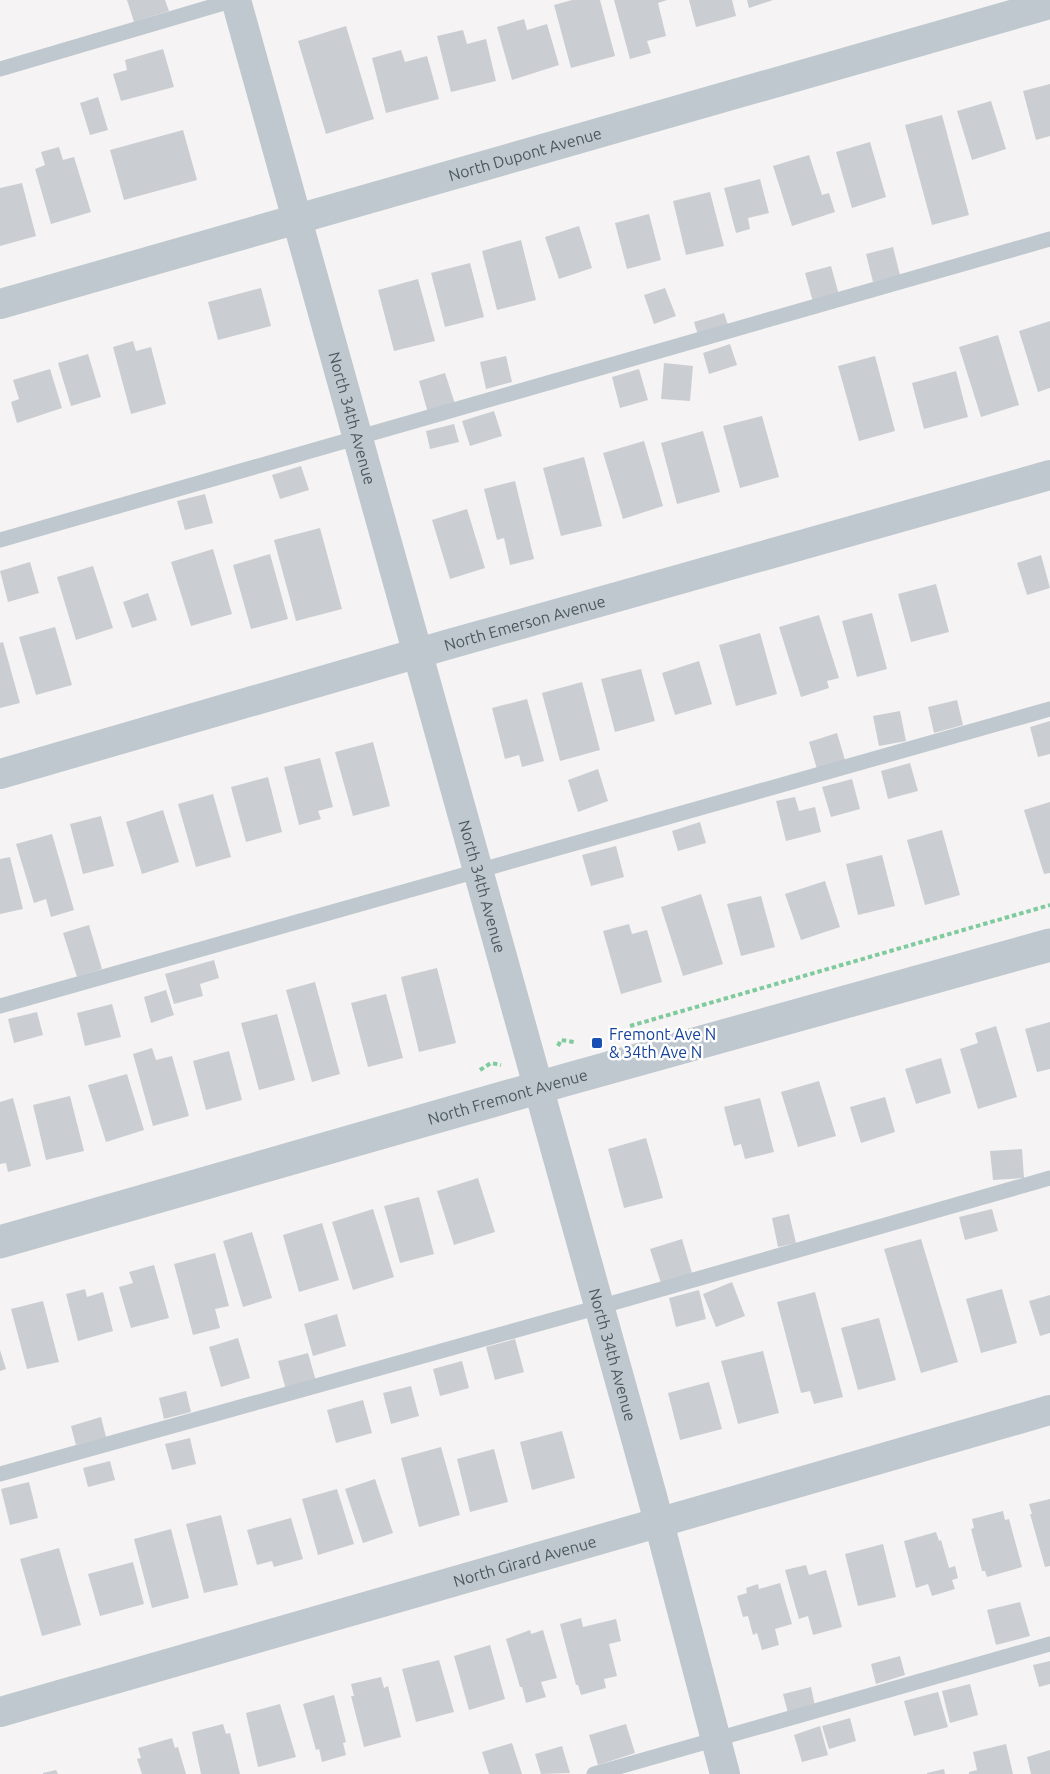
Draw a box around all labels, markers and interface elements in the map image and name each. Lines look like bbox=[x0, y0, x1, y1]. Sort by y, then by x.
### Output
street label: North Dupont Avenue bbox=[446, 124, 604, 184]
street label: North 34th Avenue bbox=[325, 350, 379, 487]
street label: North Emerson Avenue bbox=[442, 592, 607, 654]
street label: North 34th Avenue bbox=[455, 818, 510, 955]
place label: Fremont Ave N & 34th Ave N bbox=[609, 1025, 716, 1061]
marker: Fremont Ave N & 34th Ave N bbox=[590, 1036, 604, 1050]
street label: North Fremont Avenue bbox=[426, 1065, 589, 1128]
street label: North 34th Avenue bbox=[586, 1286, 640, 1423]
street label: North Girard Avenue bbox=[451, 1532, 598, 1590]

